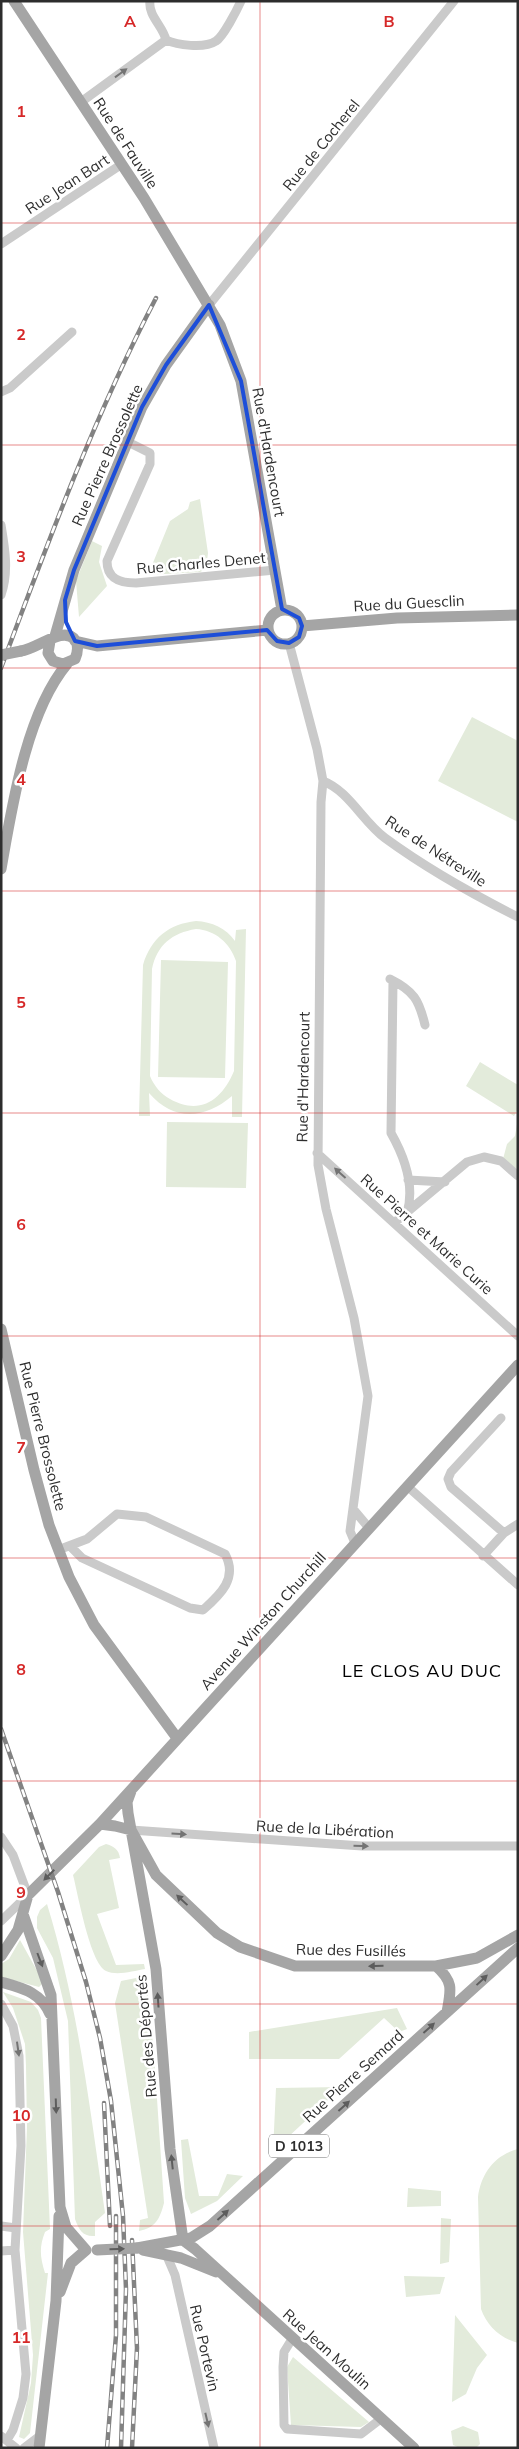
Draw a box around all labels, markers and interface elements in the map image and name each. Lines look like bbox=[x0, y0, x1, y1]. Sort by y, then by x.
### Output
text: A bbox=[124, 11, 136, 31]
text: B bbox=[383, 11, 395, 31]
one-way arrow bbox=[114, 68, 128, 78]
street label: Rue de Fauville bbox=[89, 94, 163, 192]
street label: Rue de Cocherel bbox=[278, 96, 364, 194]
text: 1 bbox=[16, 101, 26, 121]
street label: Rue Jean Bart bbox=[21, 150, 113, 218]
text: 2 bbox=[16, 324, 26, 344]
street label: Rue Pierre Brossolette bbox=[67, 381, 147, 529]
street label: Rue d'Hardencourt bbox=[248, 386, 290, 518]
text: 3 bbox=[16, 546, 26, 566]
street label: Rue Charles Denet bbox=[136, 548, 266, 578]
street label: Rue du Guesclin bbox=[353, 591, 465, 615]
text: 4 bbox=[16, 769, 26, 789]
street label: Rue de Nétreville bbox=[382, 811, 490, 891]
text: 5 bbox=[16, 992, 26, 1012]
street label: Rue d'Hardencourt bbox=[292, 1011, 314, 1143]
one-way arrow bbox=[334, 1167, 346, 1179]
street label: Rue Pierre et Marie Curie bbox=[357, 1169, 497, 1299]
text: 6 bbox=[16, 1214, 26, 1234]
street label: Rue Pierre Brossolette bbox=[15, 1359, 71, 1513]
text: 7 bbox=[16, 1437, 26, 1457]
street label: Avenue Winston Churchill bbox=[196, 1548, 330, 1694]
text: 8 bbox=[16, 1659, 26, 1679]
district label: LE CLOS AU DUC bbox=[342, 1659, 502, 1682]
street label: Rue de la Libération bbox=[256, 1816, 394, 1842]
one-way arrow bbox=[172, 1831, 188, 1839]
one-way arrow bbox=[354, 1842, 370, 1850]
one-way arrow bbox=[43, 1869, 55, 1881]
text: 9 bbox=[16, 1882, 26, 1902]
one-way arrow bbox=[176, 1894, 188, 1906]
street label: Rue des Fusillés bbox=[296, 1940, 406, 1960]
one-way arrow bbox=[36, 1953, 44, 1968]
one-way arrow bbox=[368, 1962, 384, 1970]
street label: Rue des Déportés bbox=[131, 1974, 161, 2098]
one-way arrow bbox=[476, 1974, 488, 1986]
one-way arrow bbox=[154, 1992, 162, 2008]
one-way arrow bbox=[423, 2022, 435, 2034]
street label: Rue Pierre Semard bbox=[299, 2026, 407, 2126]
one-way arrow bbox=[14, 2042, 22, 2058]
one-way arrow bbox=[53, 2098, 61, 2114]
one-way arrow bbox=[337, 2100, 349, 2112]
text: 10 bbox=[11, 2105, 31, 2125]
road number: D 1013 bbox=[269, 2134, 329, 2158]
one-way arrow bbox=[167, 2154, 175, 2170]
one-way arrow bbox=[217, 2209, 230, 2220]
one-way arrow bbox=[109, 2245, 125, 2253]
street label: Rue Portevin bbox=[186, 2303, 224, 2393]
street label: Rue Jean Moulin bbox=[279, 2304, 375, 2394]
text: 11 bbox=[11, 2327, 31, 2347]
one-way arrow bbox=[203, 2413, 211, 2428]

